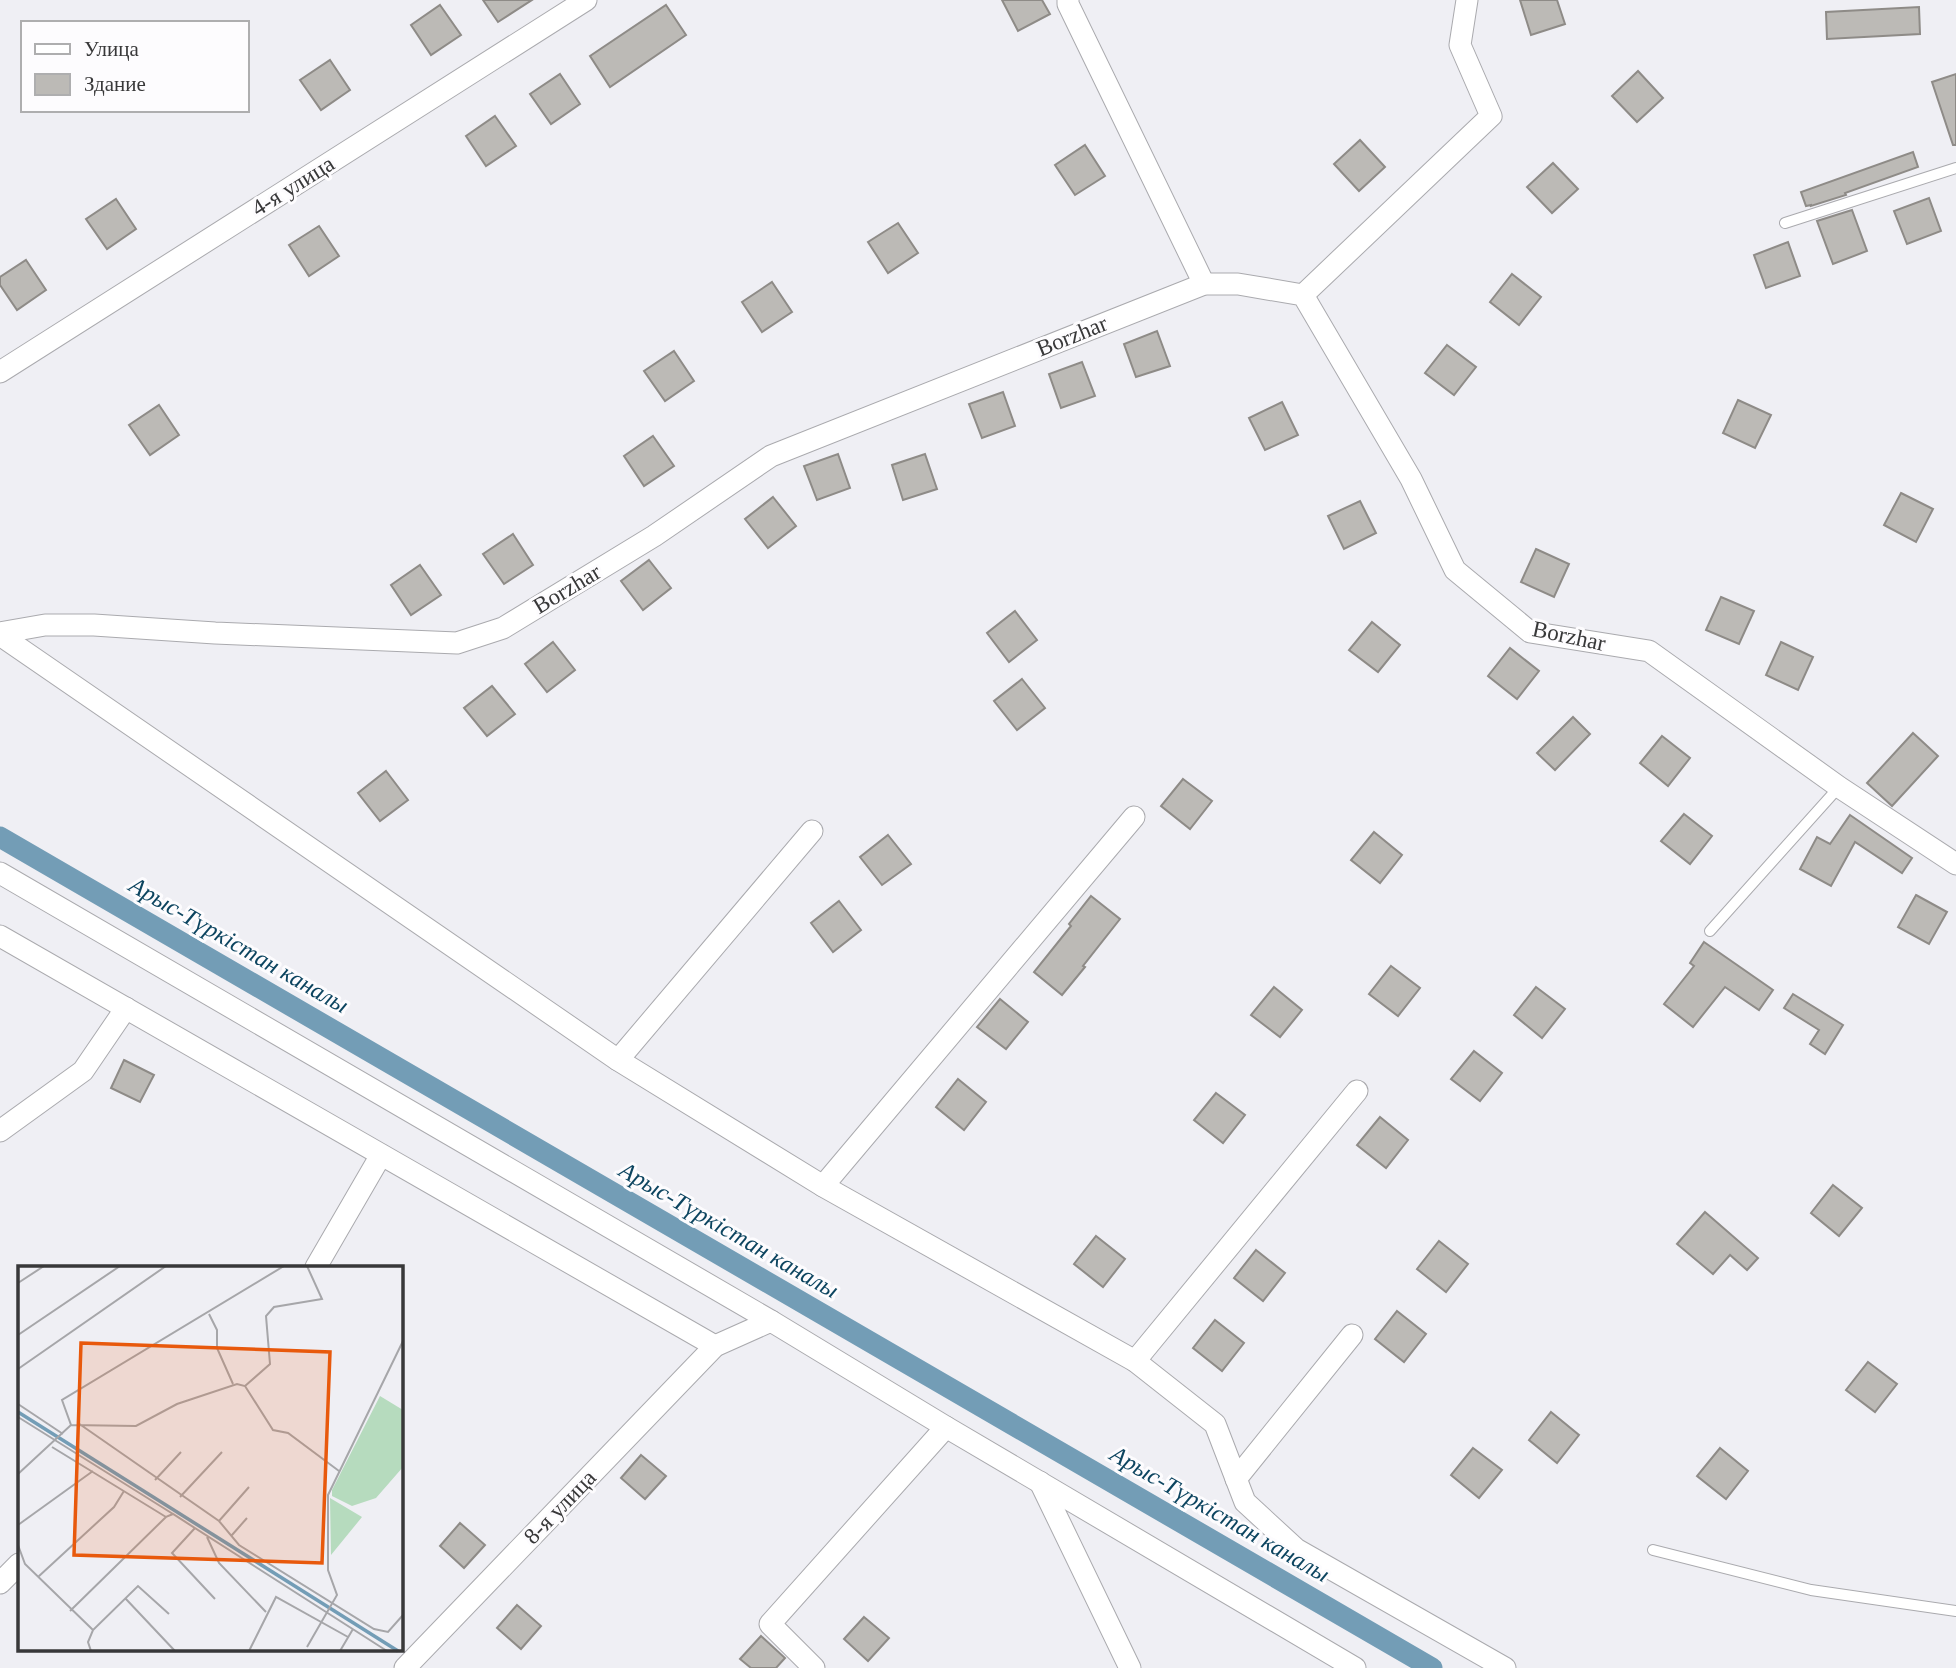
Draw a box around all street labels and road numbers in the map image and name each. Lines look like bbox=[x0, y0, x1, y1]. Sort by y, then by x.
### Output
street label: 4-я улица bbox=[247, 151, 339, 221]
street label: Borzhar bbox=[1033, 310, 1111, 361]
street label: Borzhar bbox=[529, 559, 605, 619]
street label: Borzhar bbox=[1530, 616, 1608, 656]
street label: 8-я улица bbox=[519, 1465, 601, 1549]

